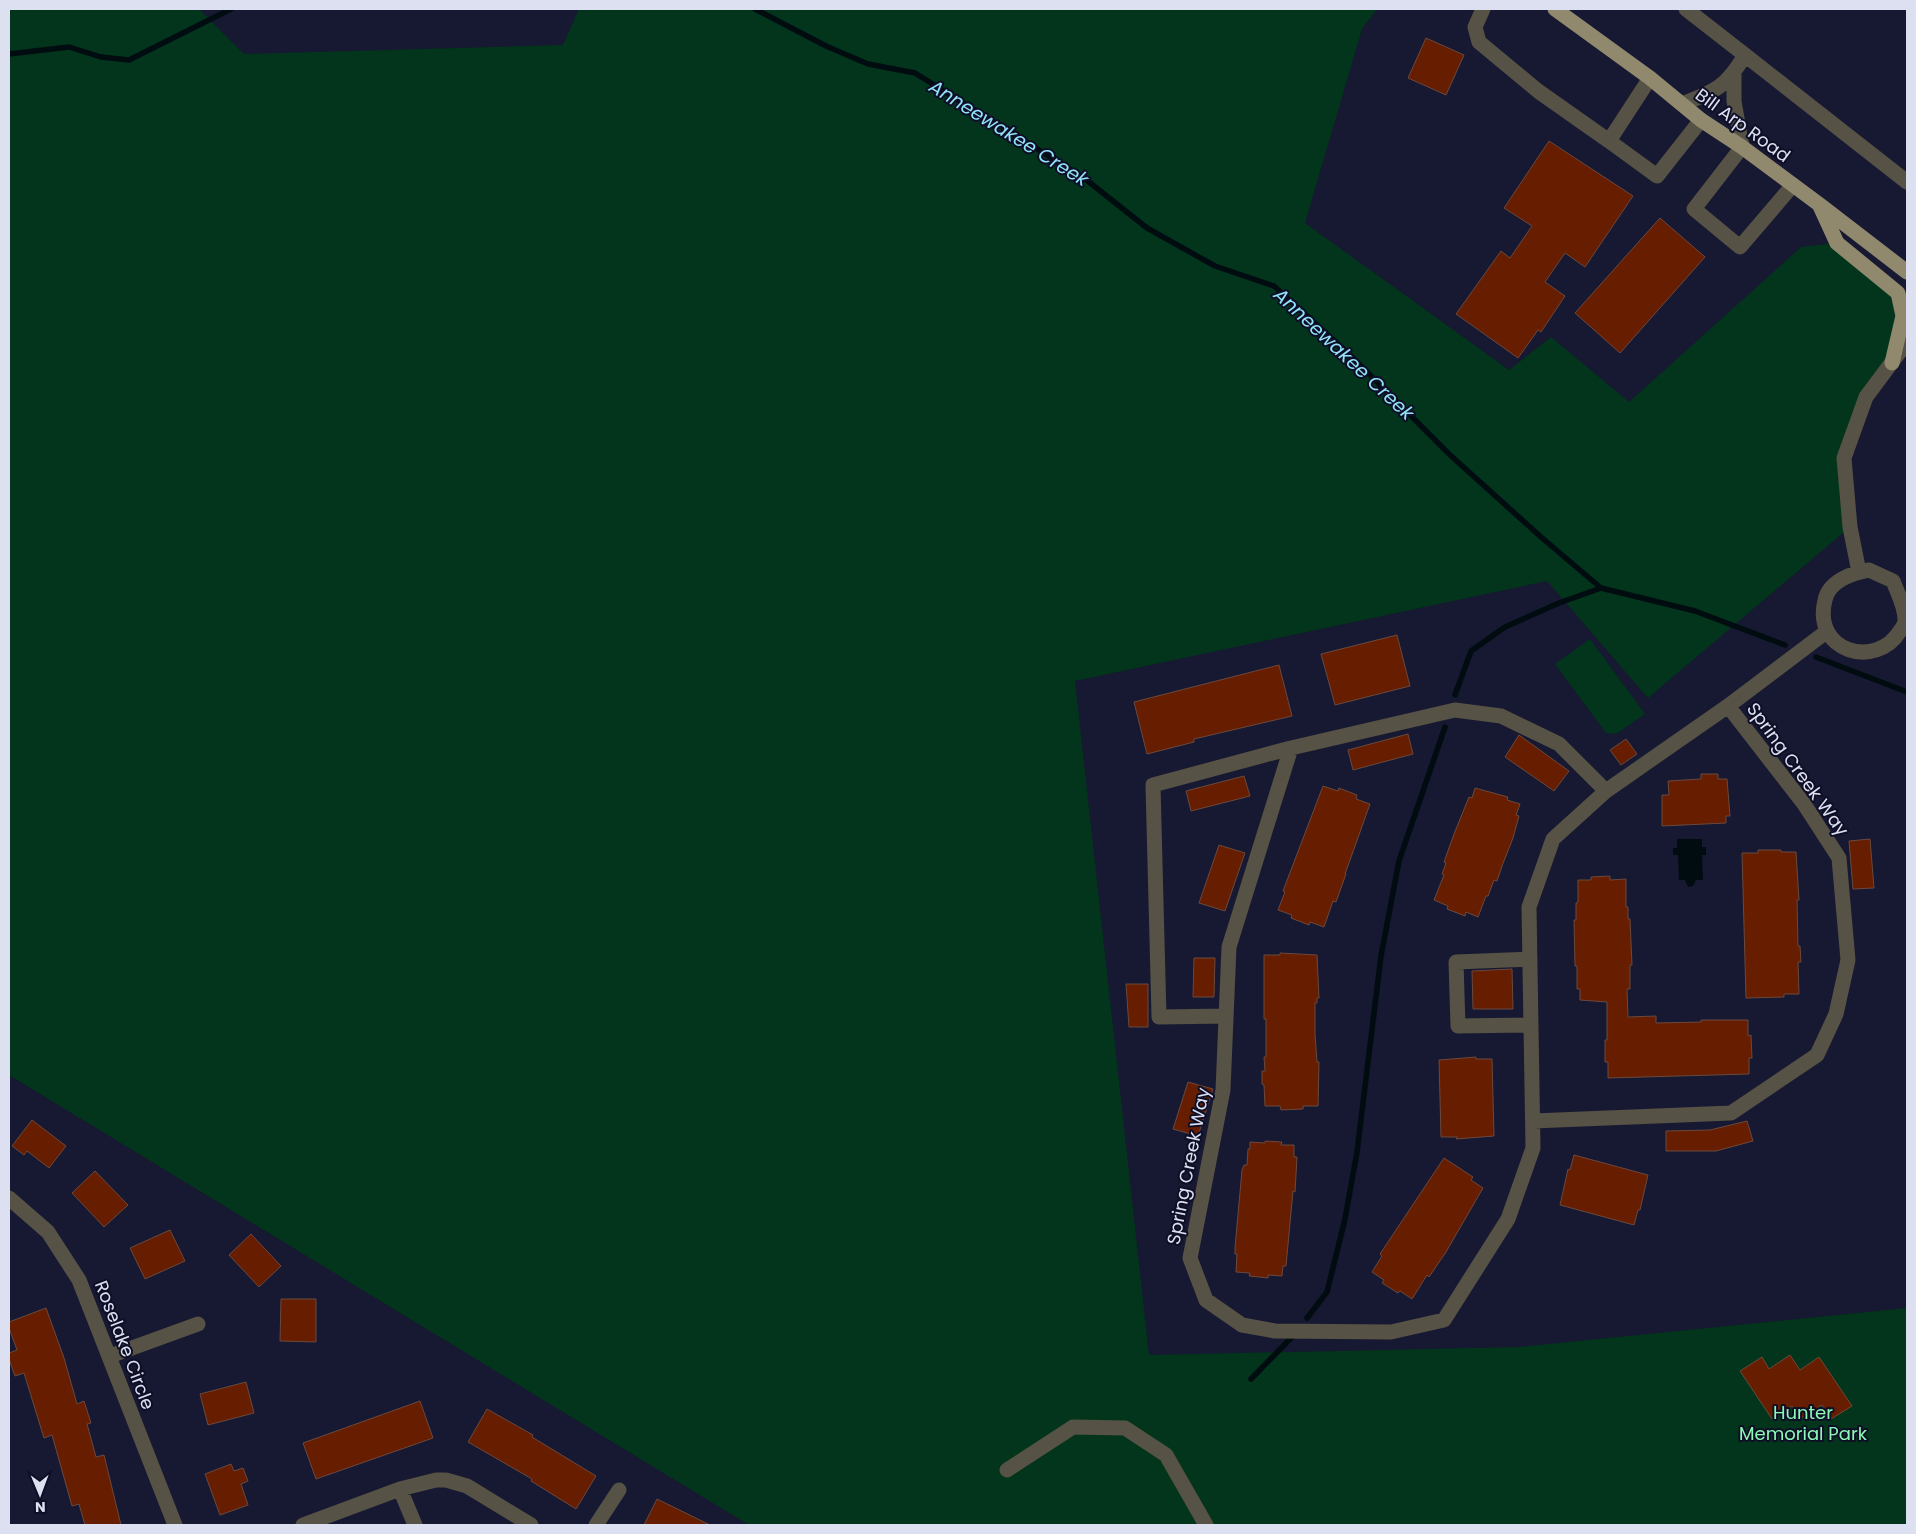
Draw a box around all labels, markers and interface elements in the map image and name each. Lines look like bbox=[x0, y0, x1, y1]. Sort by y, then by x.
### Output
water label: Anneewakee Creek bbox=[923, 72, 1095, 194]
street label: Bill Arp Road bbox=[1690, 82, 1796, 168]
water label: Anneewakee Creek bbox=[1267, 281, 1421, 427]
street label: Spring Creek Way bbox=[1741, 697, 1855, 841]
street label: Spring Creek Way bbox=[1161, 1085, 1215, 1247]
street label: Roselake Circle bbox=[89, 1277, 161, 1413]
park label: Hunter Memorial Park bbox=[1739, 1400, 1868, 1446]
north arrow bbox=[15, 1469, 65, 1519]
text: N bbox=[35, 1497, 46, 1517]

